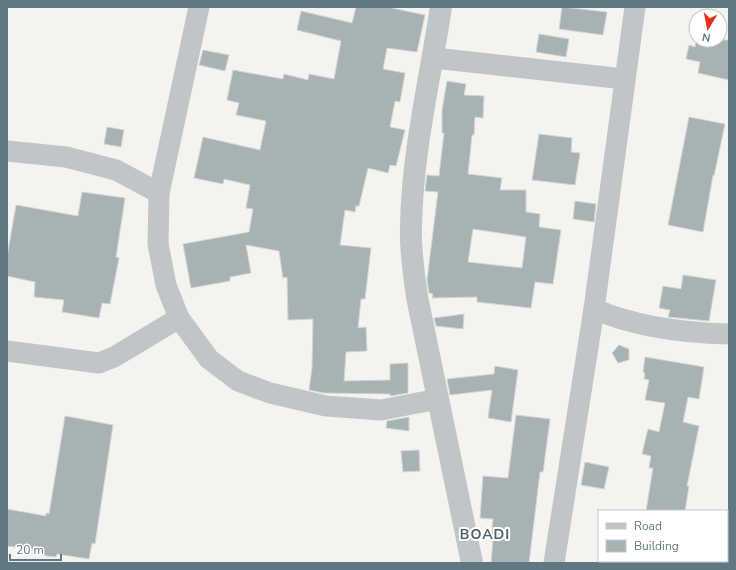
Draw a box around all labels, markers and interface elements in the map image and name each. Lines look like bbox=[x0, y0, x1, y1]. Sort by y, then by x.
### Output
north arrow bbox=[688, 8, 728, 48]
text: N bbox=[701, 29, 712, 45]
legend bbox=[598, 510, 728, 562]
text: Road bbox=[634, 518, 662, 534]
district label: BOADI bbox=[460, 525, 510, 544]
scale bar bbox=[10, 536, 61, 562]
text: Building bbox=[634, 538, 679, 554]
text: 20 m bbox=[16, 542, 44, 558]

